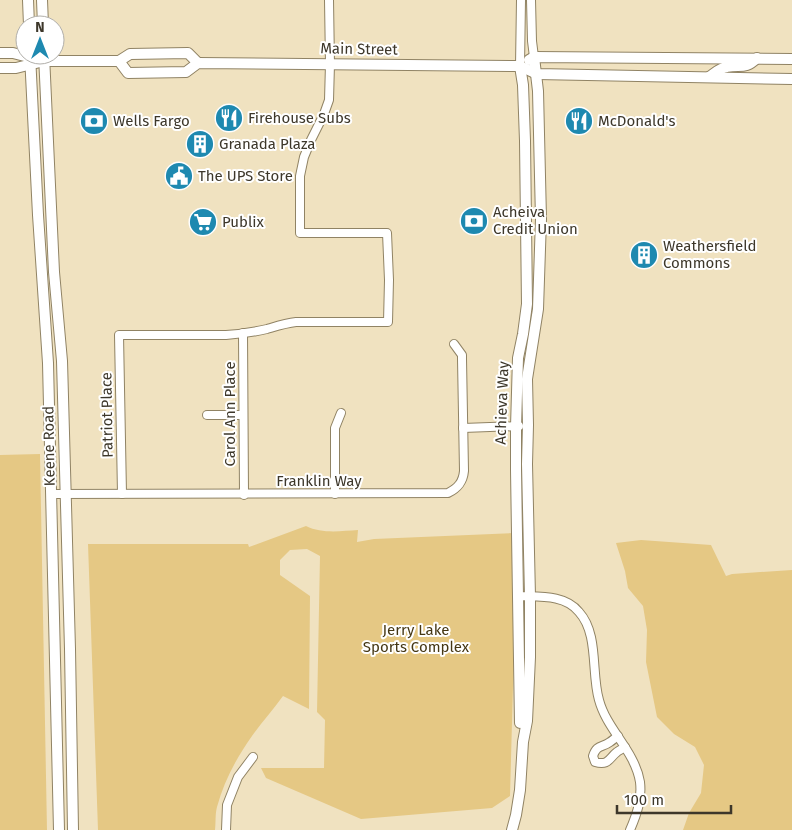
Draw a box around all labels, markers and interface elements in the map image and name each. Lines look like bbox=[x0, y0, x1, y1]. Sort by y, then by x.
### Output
north arrow bbox=[15, 15, 65, 65]
text: N bbox=[35, 19, 45, 36]
street label: Main Street bbox=[320, 39, 398, 59]
restaurant icon: Firehouse Subs bbox=[214, 103, 244, 133]
bank icon: Wells Fargo bbox=[79, 106, 109, 136]
restaurant icon: McDonald's bbox=[564, 106, 594, 136]
place label: Firehouse Subs bbox=[248, 109, 351, 127]
place label: Wells Fargo bbox=[113, 112, 190, 130]
place label: McDonald's bbox=[598, 112, 676, 130]
building icon: Granada Plaza bbox=[185, 129, 215, 159]
place label: Granada Plaza bbox=[219, 135, 315, 153]
public building icon: The UPS Store bbox=[164, 161, 194, 191]
place label: The UPS Store bbox=[198, 167, 293, 185]
place label: Acheiva Credit Union bbox=[493, 203, 578, 238]
bank icon: Acheiva Credit Union bbox=[459, 206, 489, 236]
supermarket icon: Publix bbox=[188, 207, 218, 237]
place label: Publix bbox=[222, 213, 265, 231]
place label: Weathersfield Commons bbox=[663, 237, 756, 272]
building icon: Weathersfield Commons bbox=[629, 240, 659, 270]
street label: Achieva Way bbox=[492, 360, 512, 445]
street label: Carol Ann Place bbox=[221, 361, 239, 467]
street label: Patriot Place bbox=[97, 372, 117, 458]
street label: Keene Road bbox=[39, 406, 59, 486]
street label: Franklin Way bbox=[276, 472, 362, 490]
park label: Jerry Lake Sports Complex bbox=[363, 621, 470, 656]
scale bar bbox=[617, 782, 731, 814]
text: 100 m bbox=[624, 791, 664, 809]

